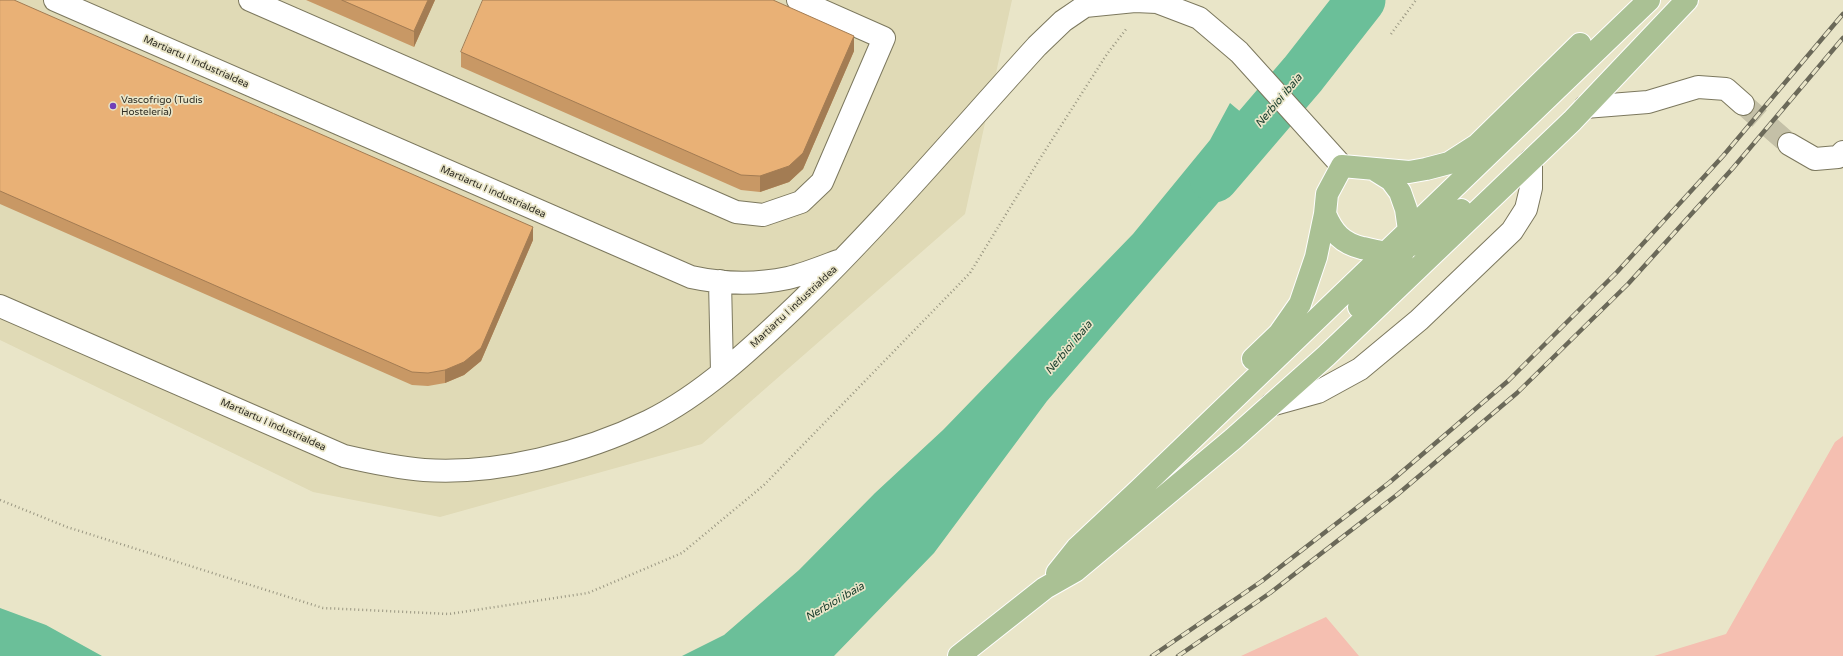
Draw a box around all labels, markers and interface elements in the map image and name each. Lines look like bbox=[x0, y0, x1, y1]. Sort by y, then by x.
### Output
street label: Martiartu I industrialdea bbox=[141, 33, 251, 91]
water label: Nerbioi ibaia bbox=[1253, 72, 1305, 130]
place label: Vascofrigo (Tudis Hostelería) bbox=[121, 94, 203, 118]
marker: Vascofrigo (Tudis Hostelería) bbox=[108, 101, 118, 111]
street label: Martiartu I industrialdea bbox=[438, 163, 548, 221]
street label: Martiartu I industrialdea bbox=[748, 264, 840, 350]
water label: Nerbioi ibaia bbox=[1043, 319, 1095, 377]
street label: Martiartu I industrialdea bbox=[218, 396, 328, 454]
water label: Nerbioi ibaia bbox=[803, 580, 867, 624]

